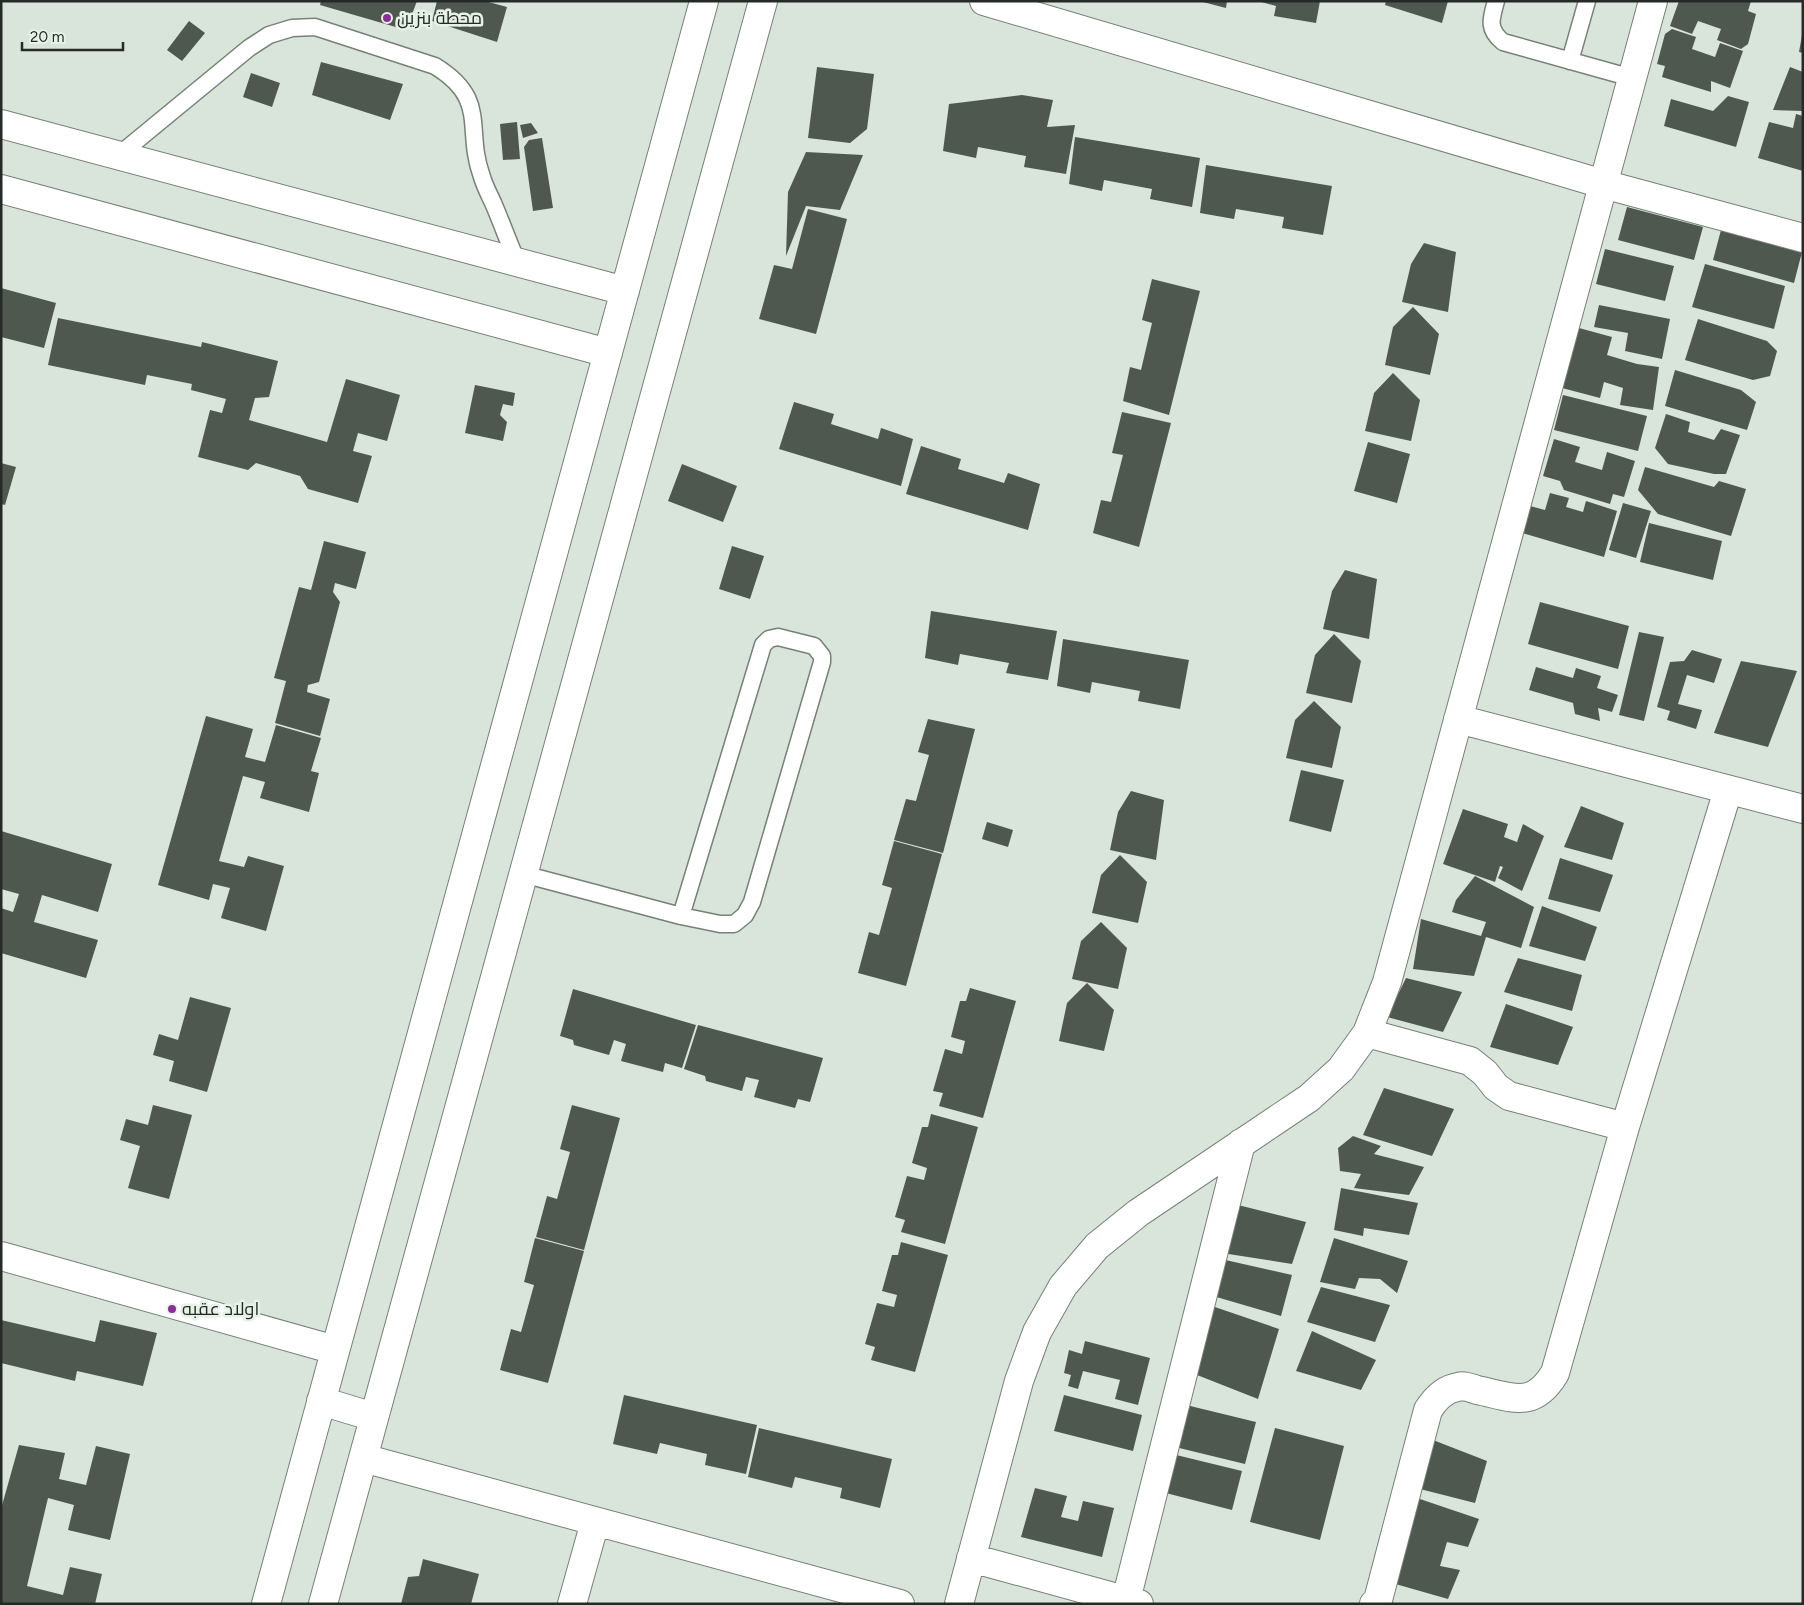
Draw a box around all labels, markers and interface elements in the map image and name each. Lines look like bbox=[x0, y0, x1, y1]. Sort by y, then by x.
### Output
place label: محطة بنزين bbox=[397, 7, 482, 29]
marker: محطة بنزين bbox=[381, 12, 393, 24]
scale bar bbox=[22, 20, 124, 52]
text: 20 m bbox=[30, 28, 64, 46]
place label: اولاد عقبه bbox=[182, 1298, 259, 1320]
marker: اولاد عقبه bbox=[166, 1303, 178, 1315]

